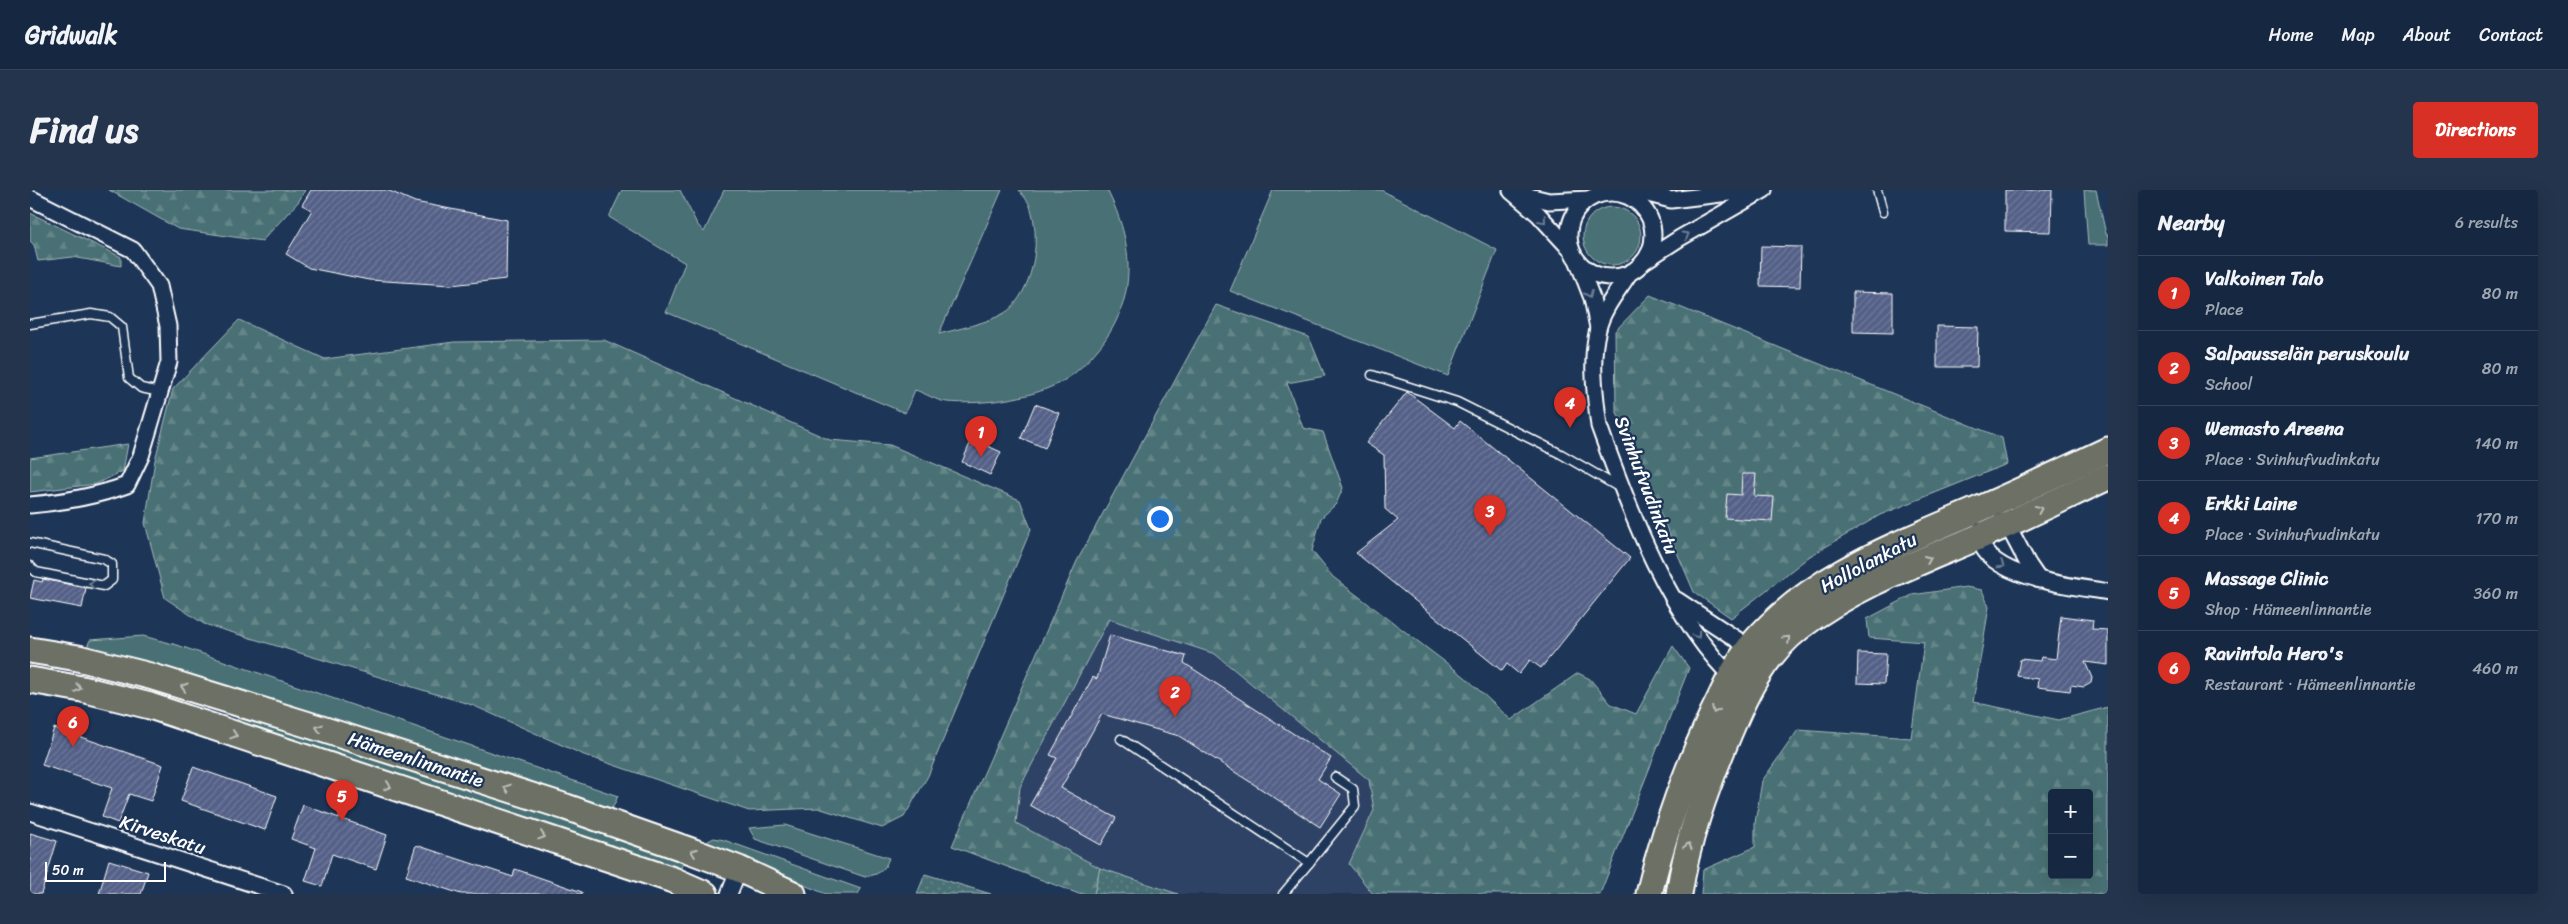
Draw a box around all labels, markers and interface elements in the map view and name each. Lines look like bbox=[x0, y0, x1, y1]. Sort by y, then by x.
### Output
text: Gridwalk bbox=[25, 14, 117, 56]
text: Home bbox=[2269, 19, 2314, 51]
text: Map bbox=[2342, 19, 2375, 51]
text: About bbox=[2403, 19, 2451, 51]
text: Contact bbox=[2479, 19, 2543, 51]
text: Find us bbox=[30, 99, 138, 161]
button: Directions bbox=[2413, 102, 2538, 158]
text: Nearby bbox=[2158, 204, 2224, 242]
text: 6 results bbox=[2455, 208, 2518, 237]
one-way arrow bbox=[1537, 214, 1546, 223]
one-way arrow bbox=[1680, 231, 1689, 241]
text: Valkoinen Talo bbox=[2205, 262, 2323, 295]
text: 1 bbox=[2171, 279, 2177, 308]
text: 80 m bbox=[2482, 279, 2518, 308]
one-way arrow bbox=[1583, 289, 1594, 298]
text: Place bbox=[2205, 295, 2244, 324]
text: Salpausselän peruskoulu bbox=[2205, 337, 2409, 370]
text: 2 bbox=[2169, 354, 2179, 383]
text: 80 m bbox=[2482, 354, 2518, 383]
text: School bbox=[2205, 370, 2252, 399]
pin: 4 bbox=[1554, 387, 1586, 428]
street label: Svinhufvudinkatu bbox=[1605, 411, 1688, 560]
text: Wemasto Areena bbox=[2205, 412, 2344, 445]
pin: 1 bbox=[965, 416, 997, 457]
text: 3 bbox=[2170, 429, 2178, 458]
text: 140 m bbox=[2475, 429, 2518, 458]
text: Place · Svinhufvudinkatu bbox=[2205, 445, 2380, 474]
text: Erkki Laine bbox=[2205, 487, 2297, 520]
pin: 3 bbox=[1474, 495, 1506, 536]
text: 4 bbox=[2169, 504, 2179, 533]
text: 170 m bbox=[2475, 504, 2518, 533]
one-way arrow bbox=[2034, 505, 2043, 515]
your location bbox=[1147, 506, 1173, 532]
text: Place · Svinhufvudinkatu bbox=[2205, 520, 2380, 549]
street label: Hollolankatu bbox=[1814, 523, 1923, 602]
one-way arrow bbox=[1923, 554, 1932, 565]
one-way arrow bbox=[1995, 559, 2005, 568]
text: Massage Clinic bbox=[2205, 562, 2328, 595]
one-way arrow bbox=[87, 579, 96, 590]
text: 5 bbox=[2169, 579, 2179, 608]
text: 360 m bbox=[2474, 579, 2518, 608]
text: Shop · Hämeenlinnantie bbox=[2205, 595, 2371, 624]
one-way arrow bbox=[1690, 630, 1700, 639]
one-way arrow bbox=[1782, 636, 1791, 645]
text: Ravintola Hero's bbox=[2205, 637, 2343, 670]
text: 6 bbox=[2169, 654, 2179, 683]
text: 460 m bbox=[2472, 654, 2518, 683]
text: Restaurant · Hämeenlinnantie bbox=[2205, 670, 2416, 699]
pin: 2 bbox=[1159, 676, 1191, 717]
one-way arrow bbox=[181, 682, 189, 692]
one-way arrow bbox=[74, 683, 82, 693]
one-way arrow bbox=[1710, 705, 1721, 714]
pin: 6 bbox=[57, 706, 89, 747]
street label: Hämeenlinnantie bbox=[344, 722, 488, 797]
one-way arrow bbox=[315, 723, 323, 733]
one-way arrow bbox=[229, 729, 237, 739]
pin: 5 bbox=[326, 780, 358, 821]
one-way arrow bbox=[383, 780, 392, 790]
one-way arrow bbox=[503, 784, 511, 794]
map controls bbox=[2048, 789, 2093, 879]
button: + bbox=[2048, 789, 2093, 834]
street label: Kirveskatu bbox=[115, 805, 210, 864]
one-way arrow bbox=[538, 831, 546, 841]
button: − bbox=[2048, 834, 2093, 879]
one-way arrow bbox=[1682, 842, 1693, 851]
one-way arrow bbox=[690, 848, 698, 858]
text: 50 m bbox=[52, 858, 84, 883]
scale bar bbox=[45, 859, 166, 882]

